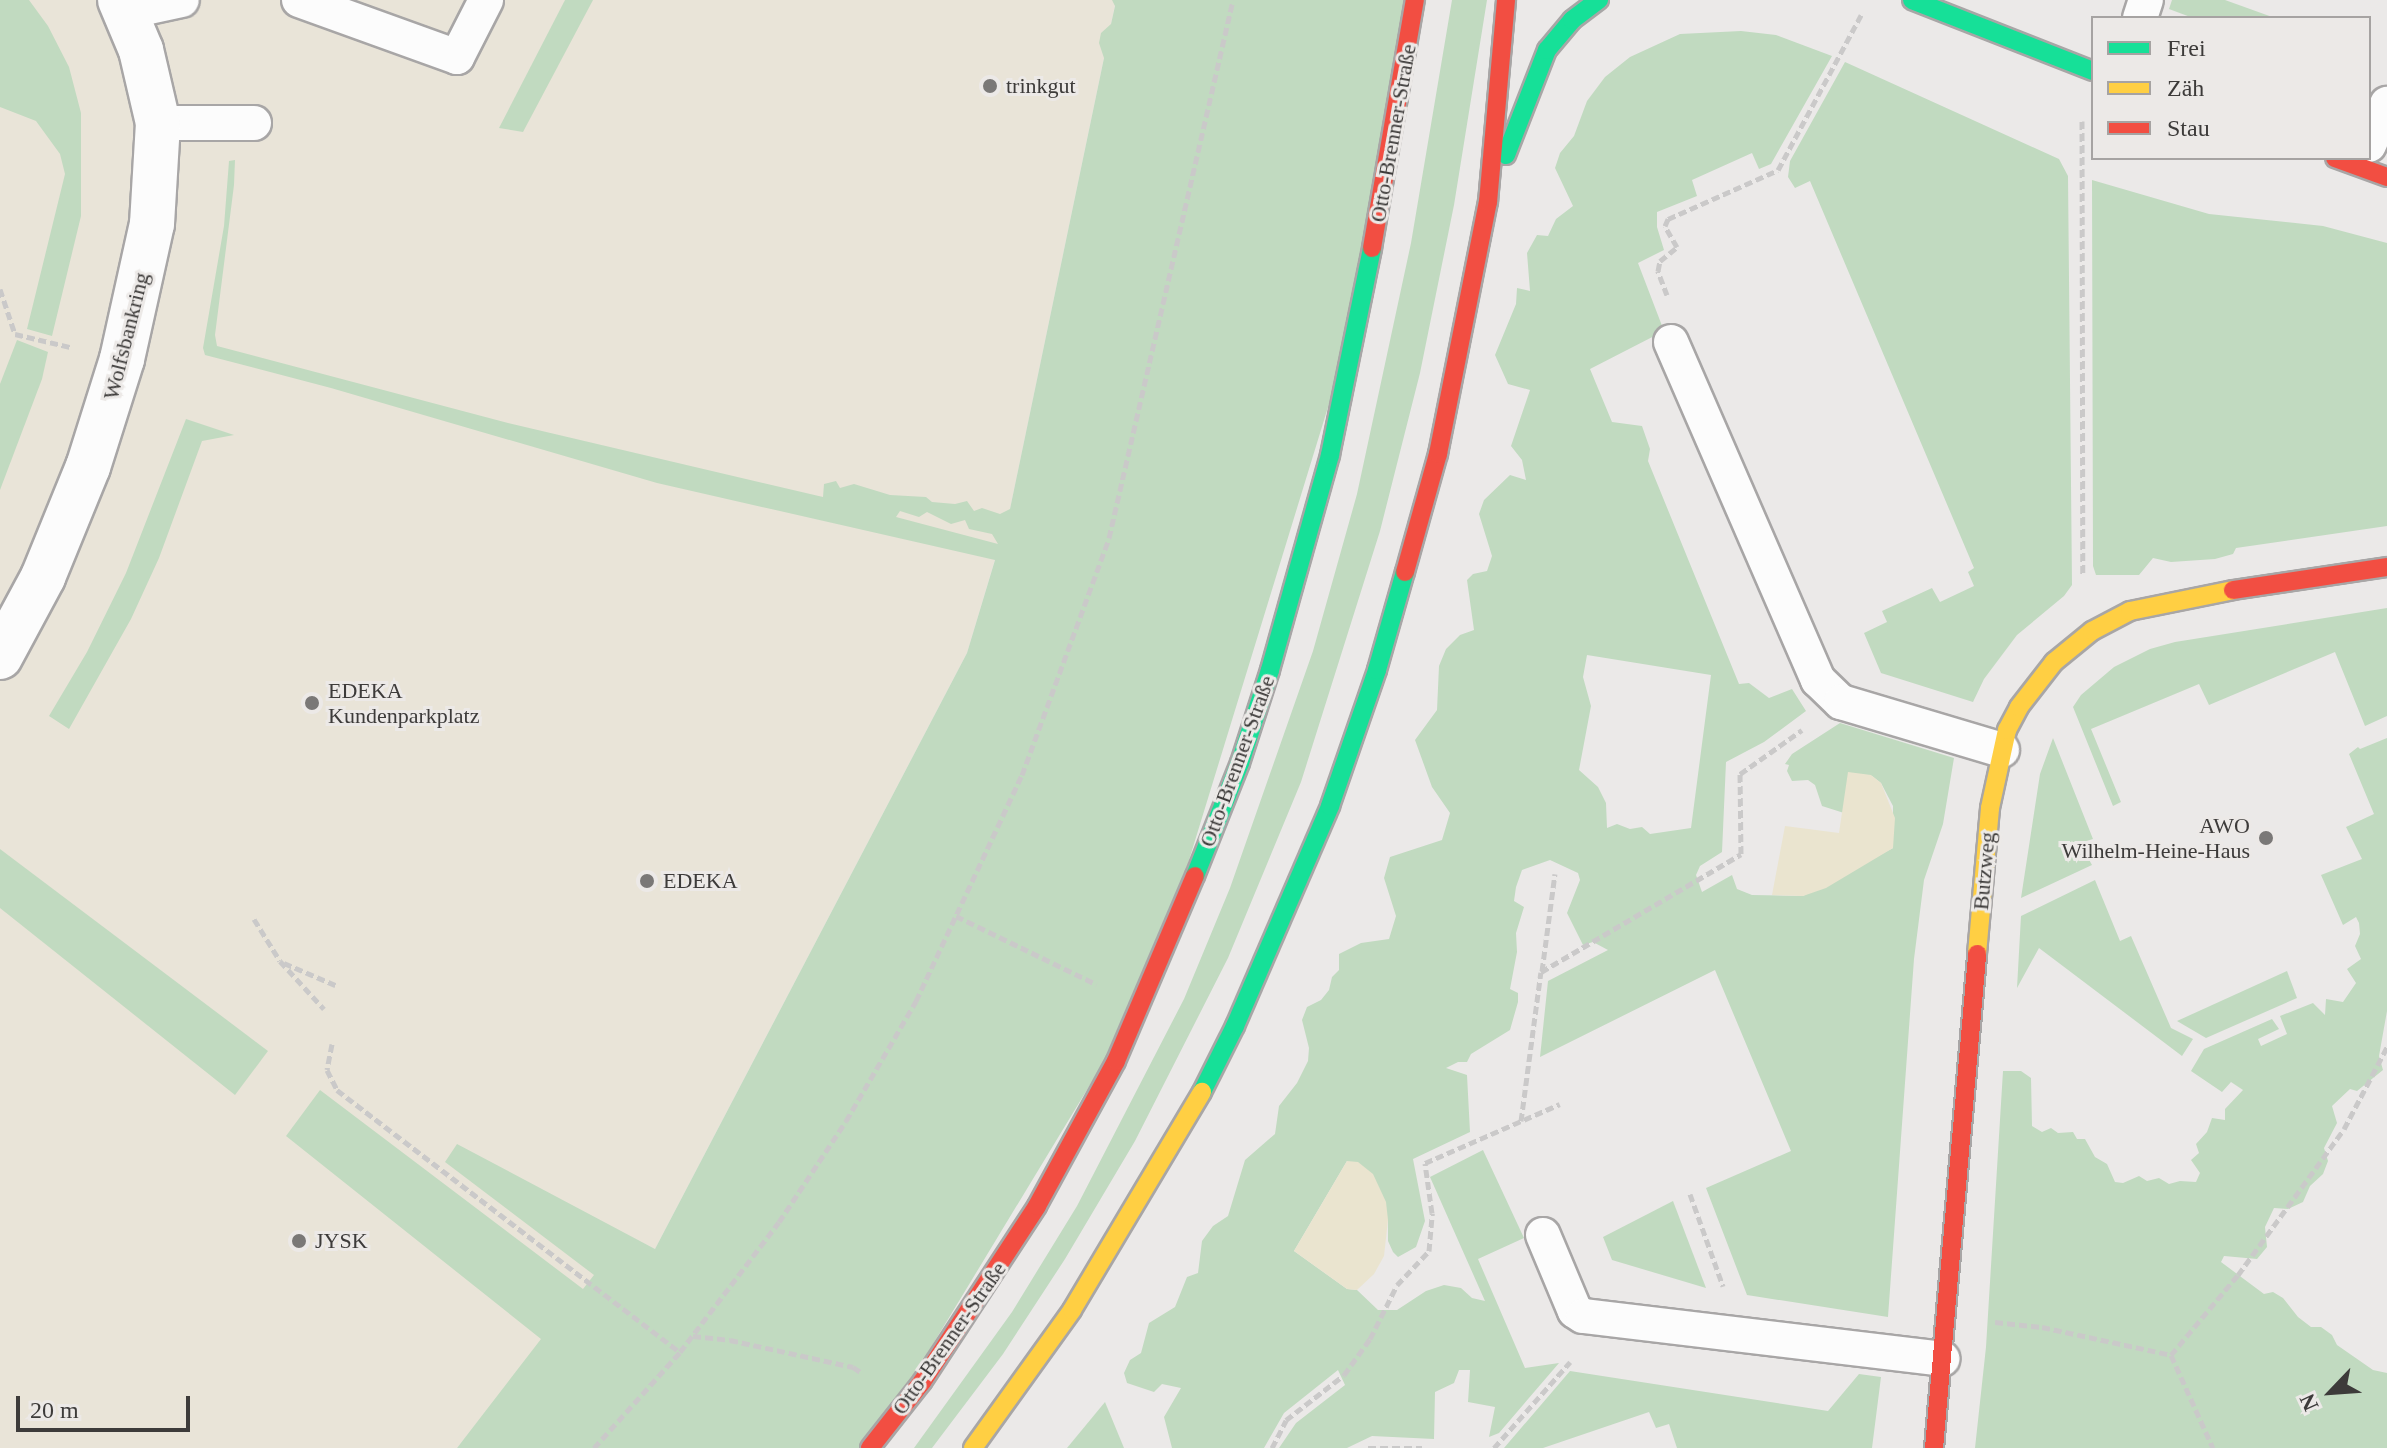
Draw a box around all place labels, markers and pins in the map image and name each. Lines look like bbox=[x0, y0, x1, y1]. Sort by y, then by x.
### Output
place label: trinkgut bbox=[1006, 73, 1076, 99]
marker: trinkgut bbox=[981, 77, 999, 95]
place label: EDEKA Kundenparkplatz bbox=[328, 677, 479, 728]
marker: EDEKA Kundenparkplatz bbox=[303, 694, 321, 712]
place label: AWO Wilhelm-Heine-Haus bbox=[2062, 812, 2250, 864]
marker: AWO Wilhelm-Heine-Haus bbox=[2257, 829, 2275, 847]
place label: EDEKA bbox=[663, 868, 738, 894]
marker: EDEKA bbox=[638, 872, 656, 890]
place label: JYSK bbox=[315, 1228, 368, 1254]
marker: JYSK bbox=[290, 1232, 308, 1250]

